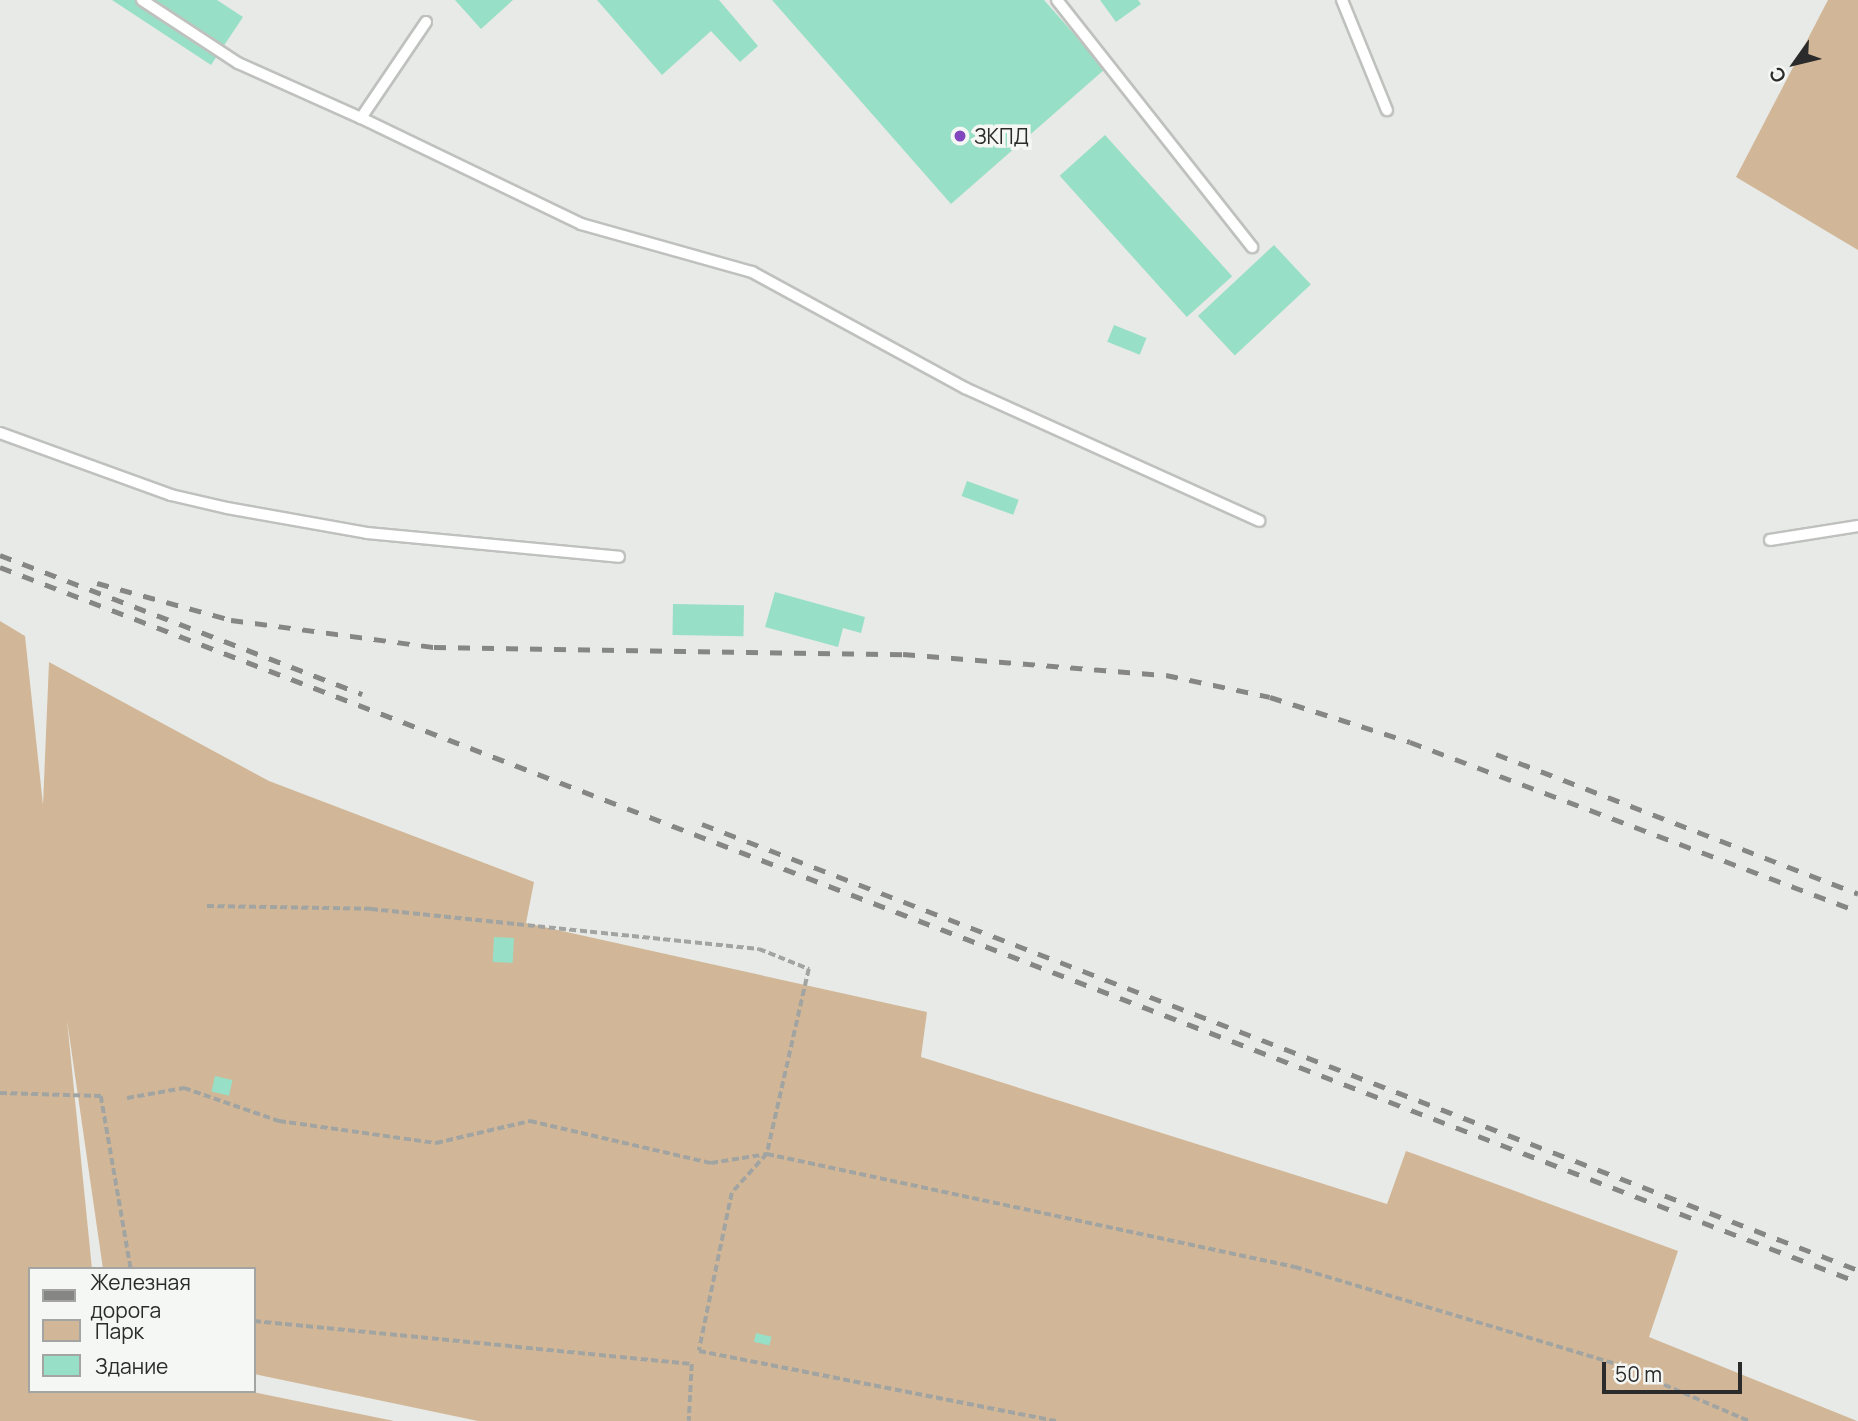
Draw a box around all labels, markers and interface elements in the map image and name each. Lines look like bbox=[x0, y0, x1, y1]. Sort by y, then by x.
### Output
north arrow bbox=[1760, 28, 1830, 98]
text: С bbox=[1763, 62, 1792, 88]
place label: ЗКПД bbox=[974, 123, 1029, 149]
marker: ЗКПД bbox=[952, 128, 968, 144]
legend bbox=[28, 1267, 256, 1393]
text: Железная дорога bbox=[90, 1268, 191, 1324]
text: Парк bbox=[95, 1317, 144, 1345]
scale bar bbox=[1606, 1348, 1746, 1392]
text: Здание bbox=[95, 1352, 168, 1380]
text: 50 m bbox=[1615, 1360, 1662, 1388]

